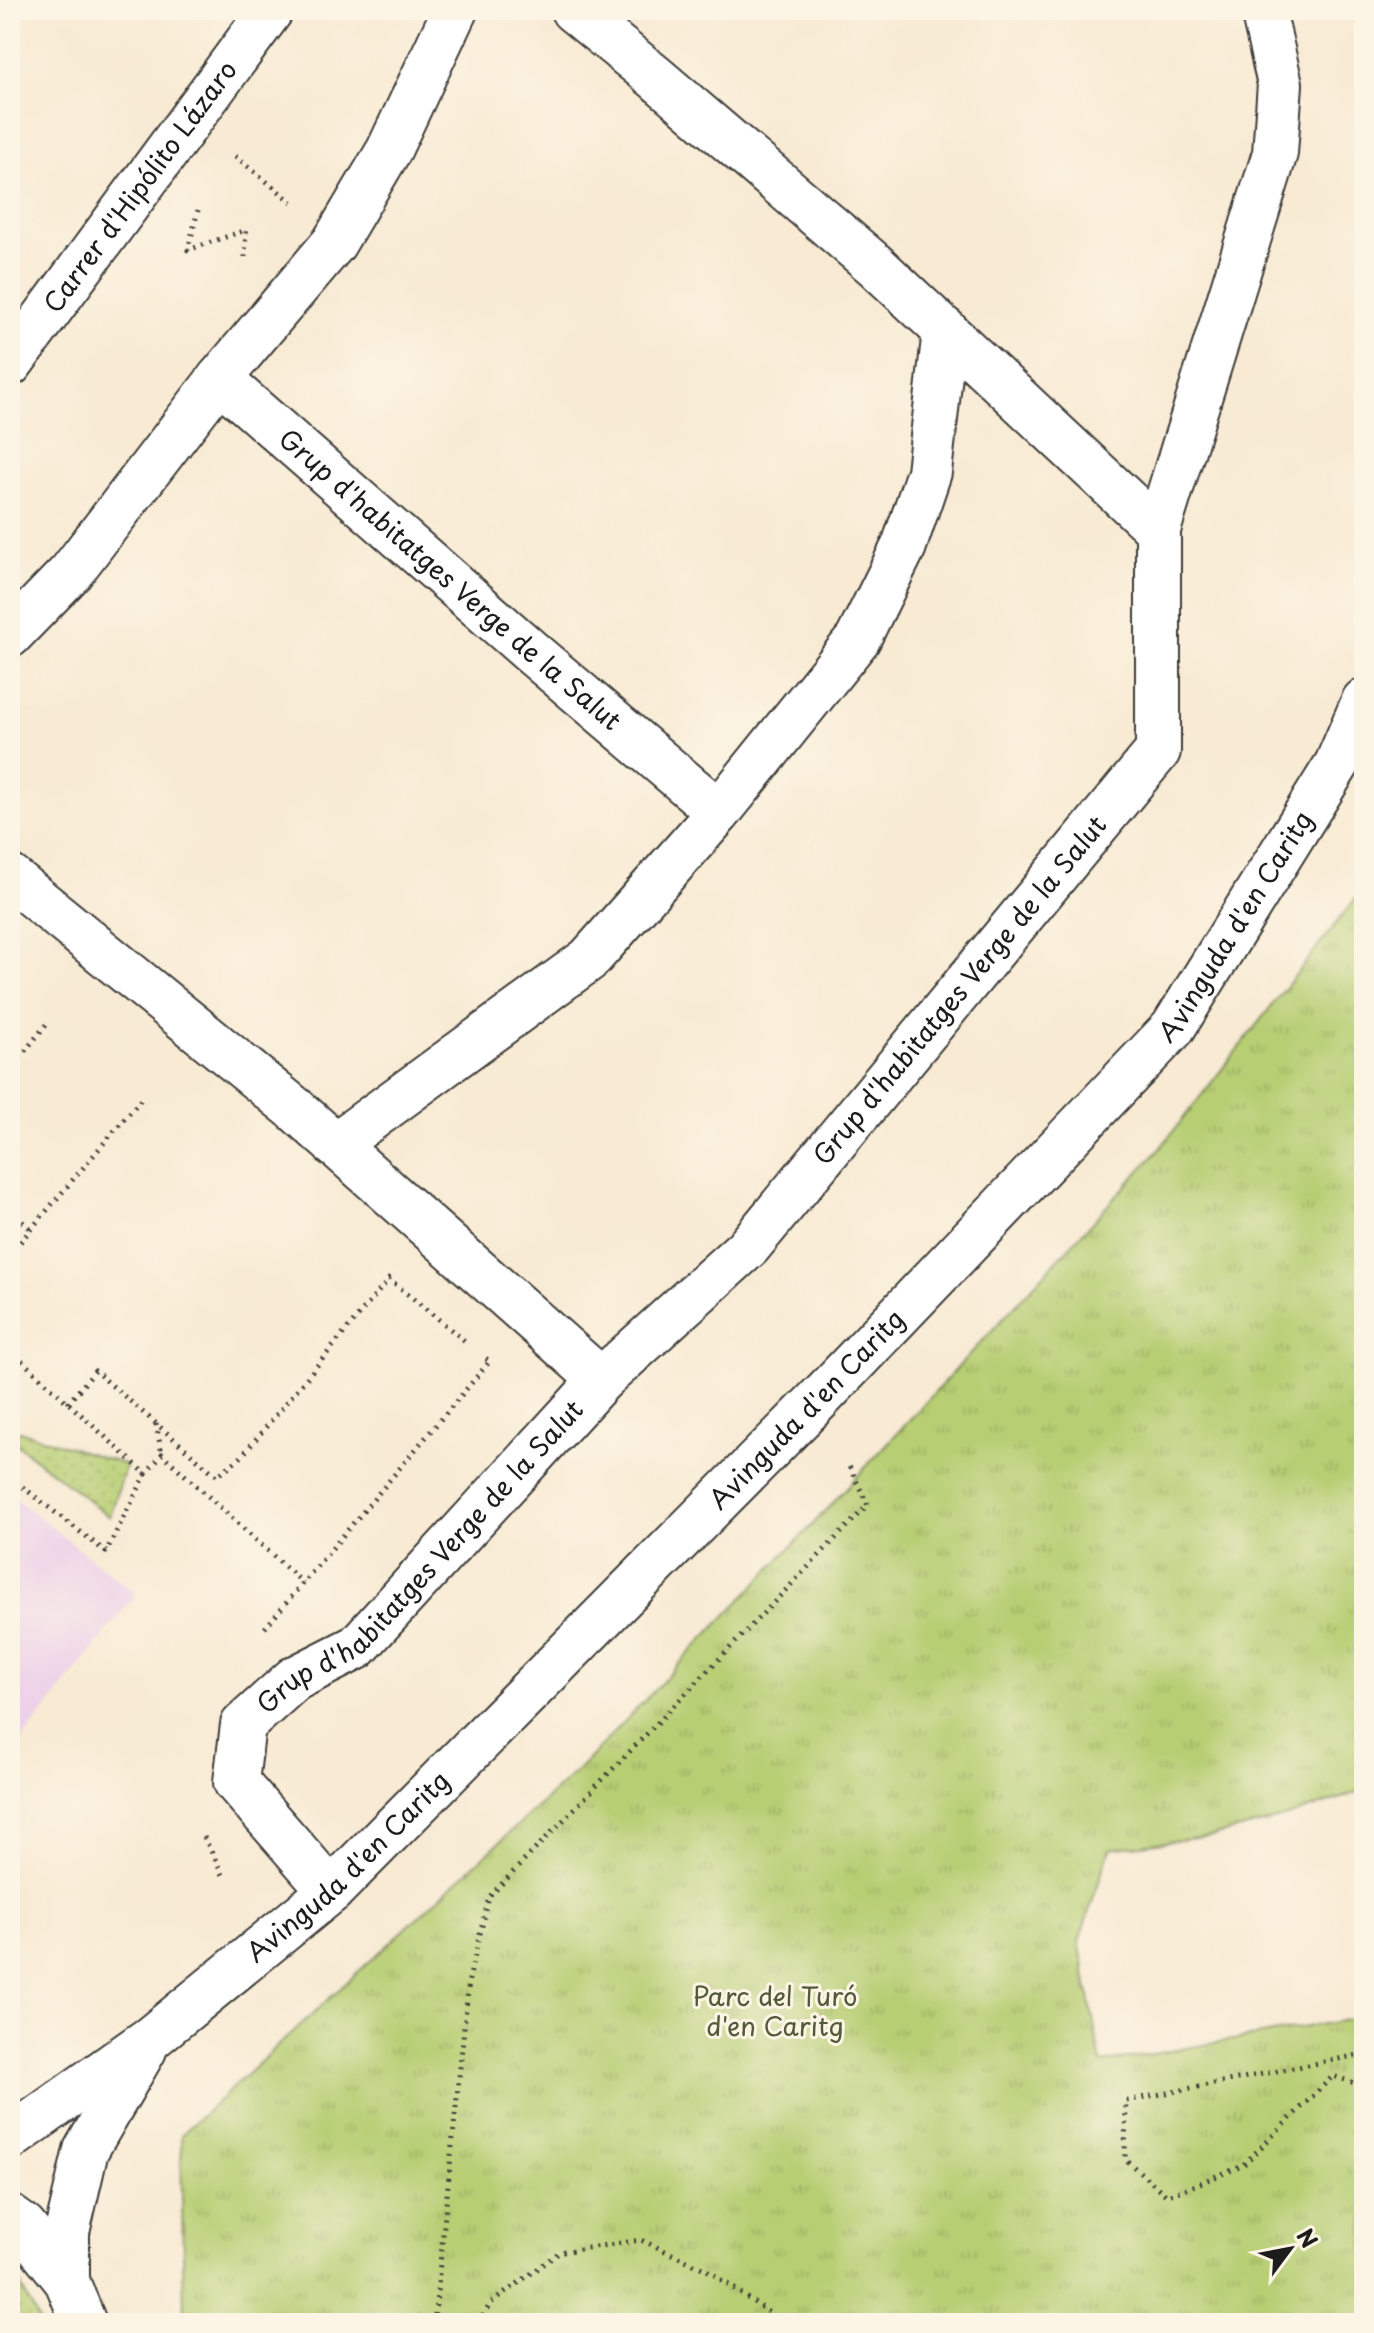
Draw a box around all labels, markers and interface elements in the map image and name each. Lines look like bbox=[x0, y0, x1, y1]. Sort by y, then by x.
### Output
street label: Carrer d'Hipólito Lázaro bbox=[33, 52, 245, 320]
street label: Grup d'habitatges Verge de la Salut bbox=[271, 419, 631, 739]
street label: Avinguda d'en Caritg bbox=[1148, 803, 1321, 1051]
street label: Grup d'habitatges Verge de la Salut bbox=[803, 807, 1115, 1173]
street label: Avinguda d'en Caritg bbox=[699, 1300, 913, 1518]
street label: Grup d'habitatges Verge de la Salut bbox=[247, 1391, 592, 1722]
street label: Avinguda d'en Caritg bbox=[237, 1761, 458, 1971]
park label: Parc del Turó d'en Caritg bbox=[693, 1976, 857, 2045]
north arrow bbox=[1250, 2209, 1330, 2289]
text: N bbox=[1290, 2221, 1327, 2254]

